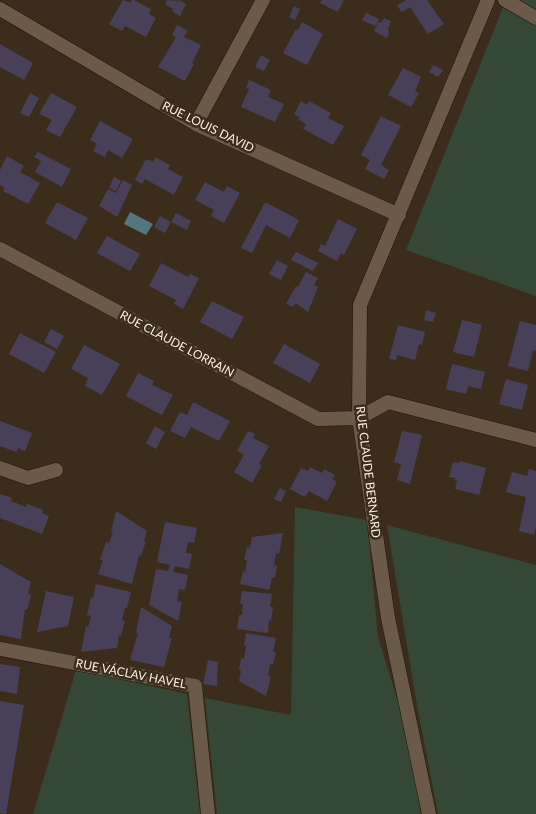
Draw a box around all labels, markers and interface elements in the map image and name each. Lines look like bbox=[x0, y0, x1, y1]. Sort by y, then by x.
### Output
street label: RUE LOUIS DAVID bbox=[160, 99, 256, 155]
street label: RUE CLAUDE LORRAIN bbox=[117, 308, 237, 380]
street label: RUE CLAUDE BERNARD bbox=[353, 405, 383, 539]
street label: RUE VÁCLAV HAVEL bbox=[74, 656, 188, 692]

